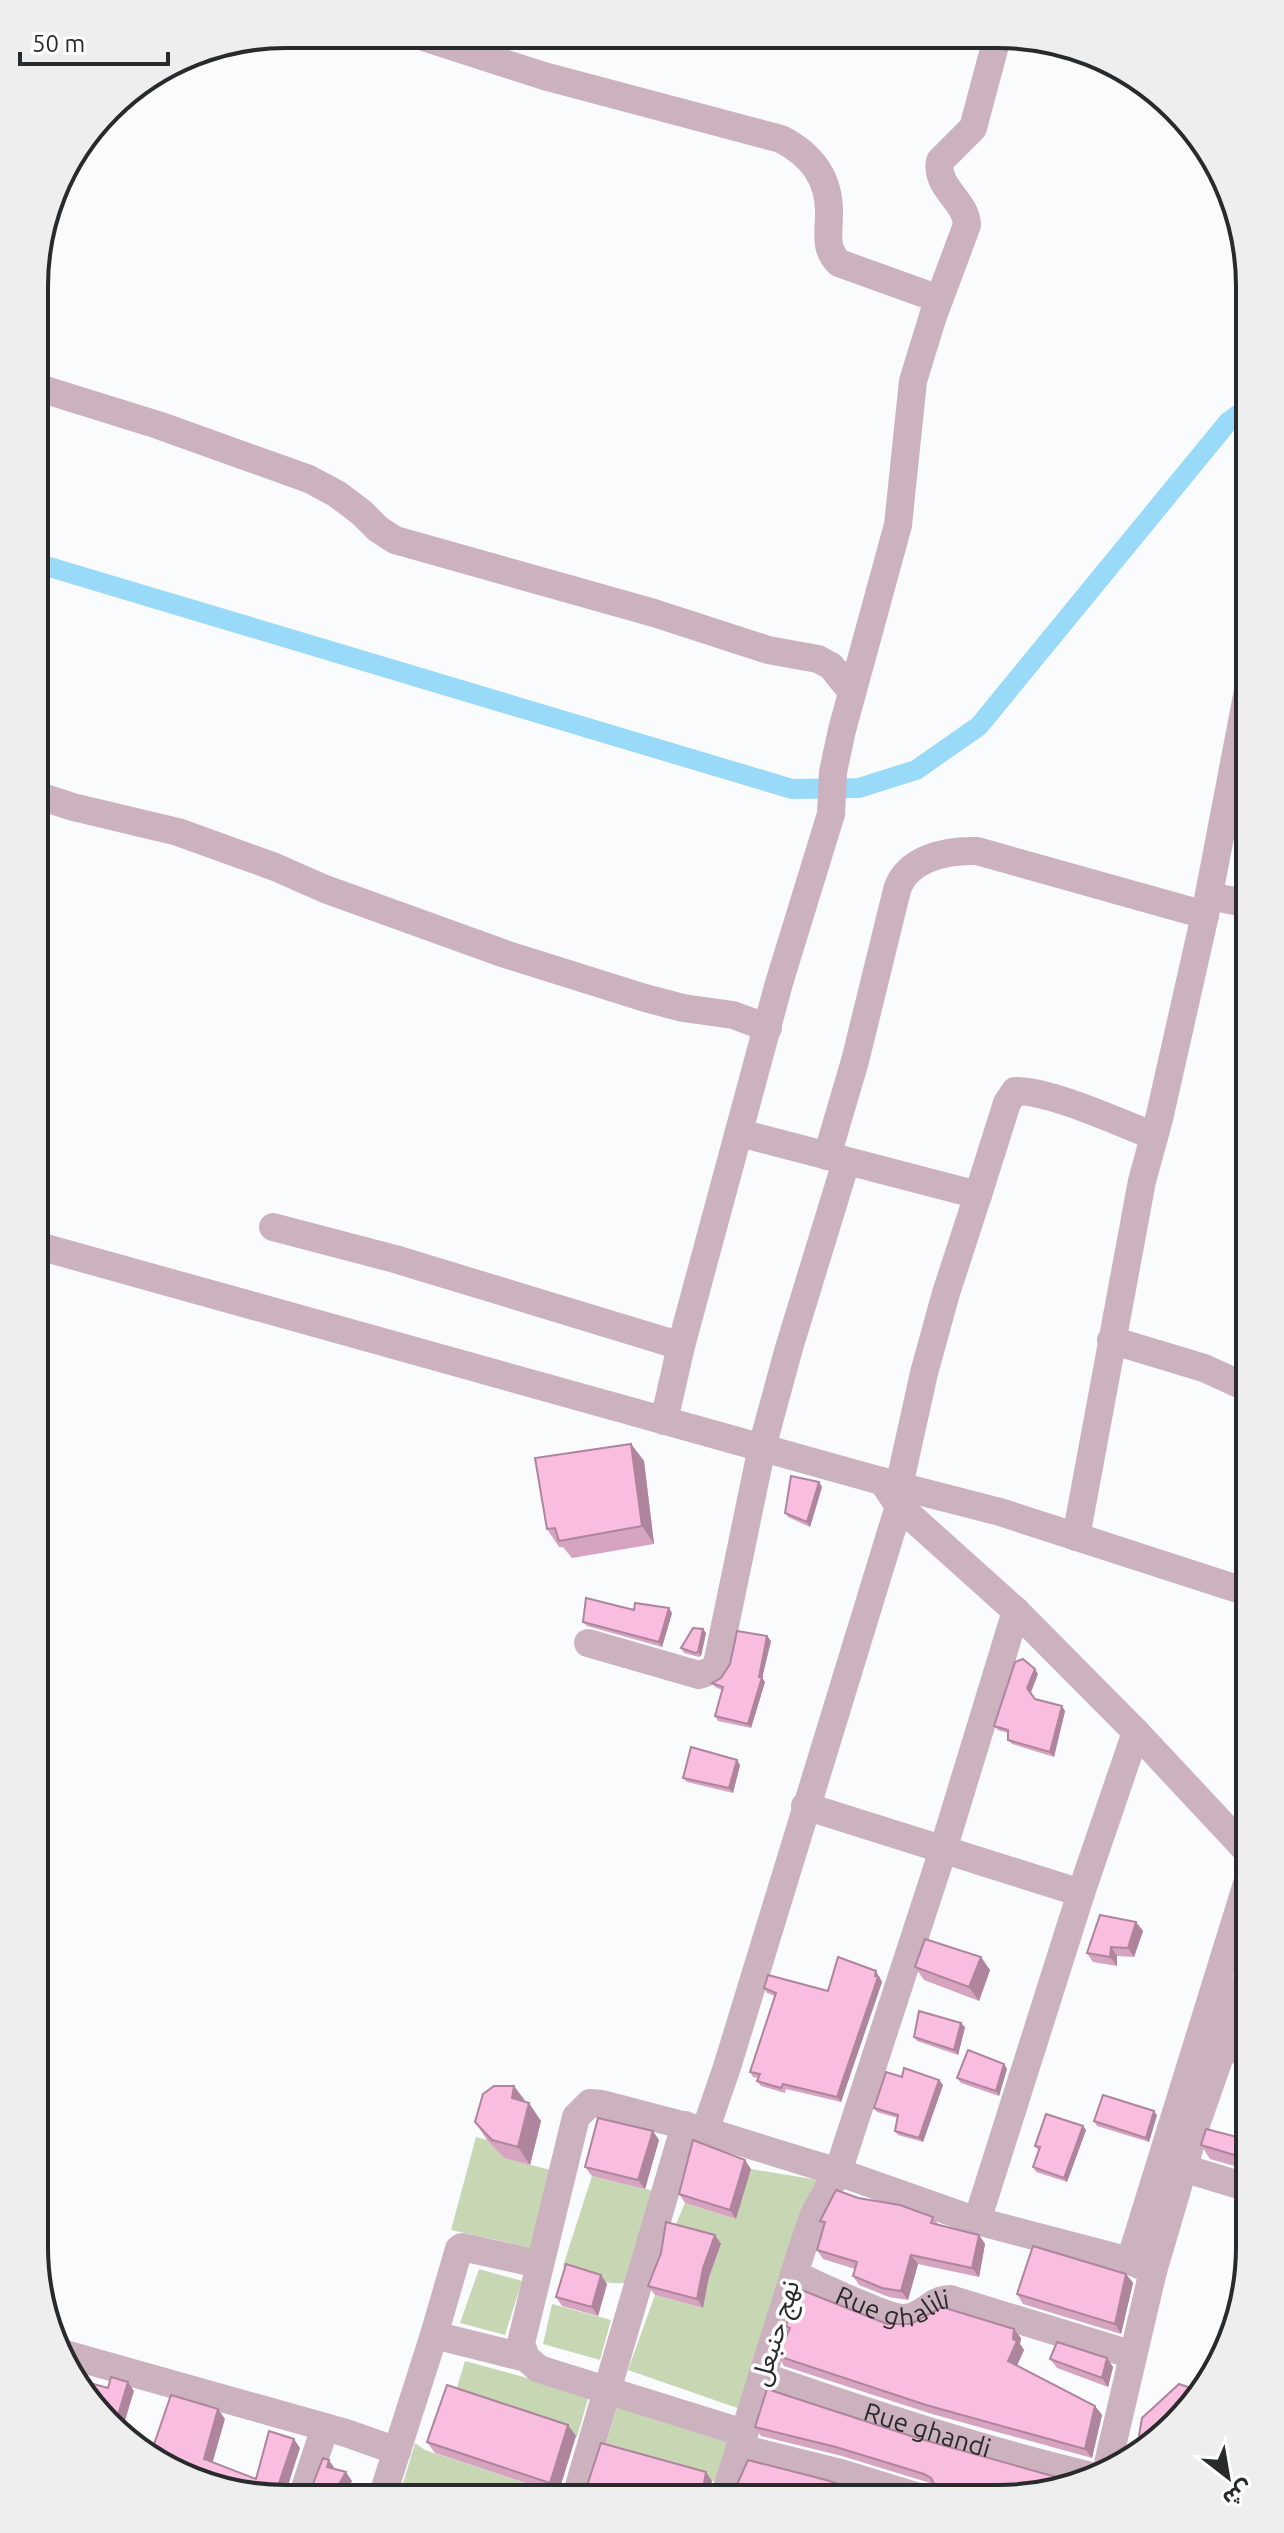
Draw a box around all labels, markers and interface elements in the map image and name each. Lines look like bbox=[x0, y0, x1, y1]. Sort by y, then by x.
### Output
scale bar bbox=[20, 16, 168, 66]
text: 50 m bbox=[32, 30, 85, 57]
street label: نهج حنبعل bbox=[745, 2277, 810, 2391]
street label: Rue ghalili bbox=[832, 2280, 951, 2333]
street label: Rue ghandi bbox=[860, 2396, 994, 2463]
north arrow bbox=[1188, 2437, 1268, 2517]
text: ش bbox=[1219, 2475, 1258, 2513]

